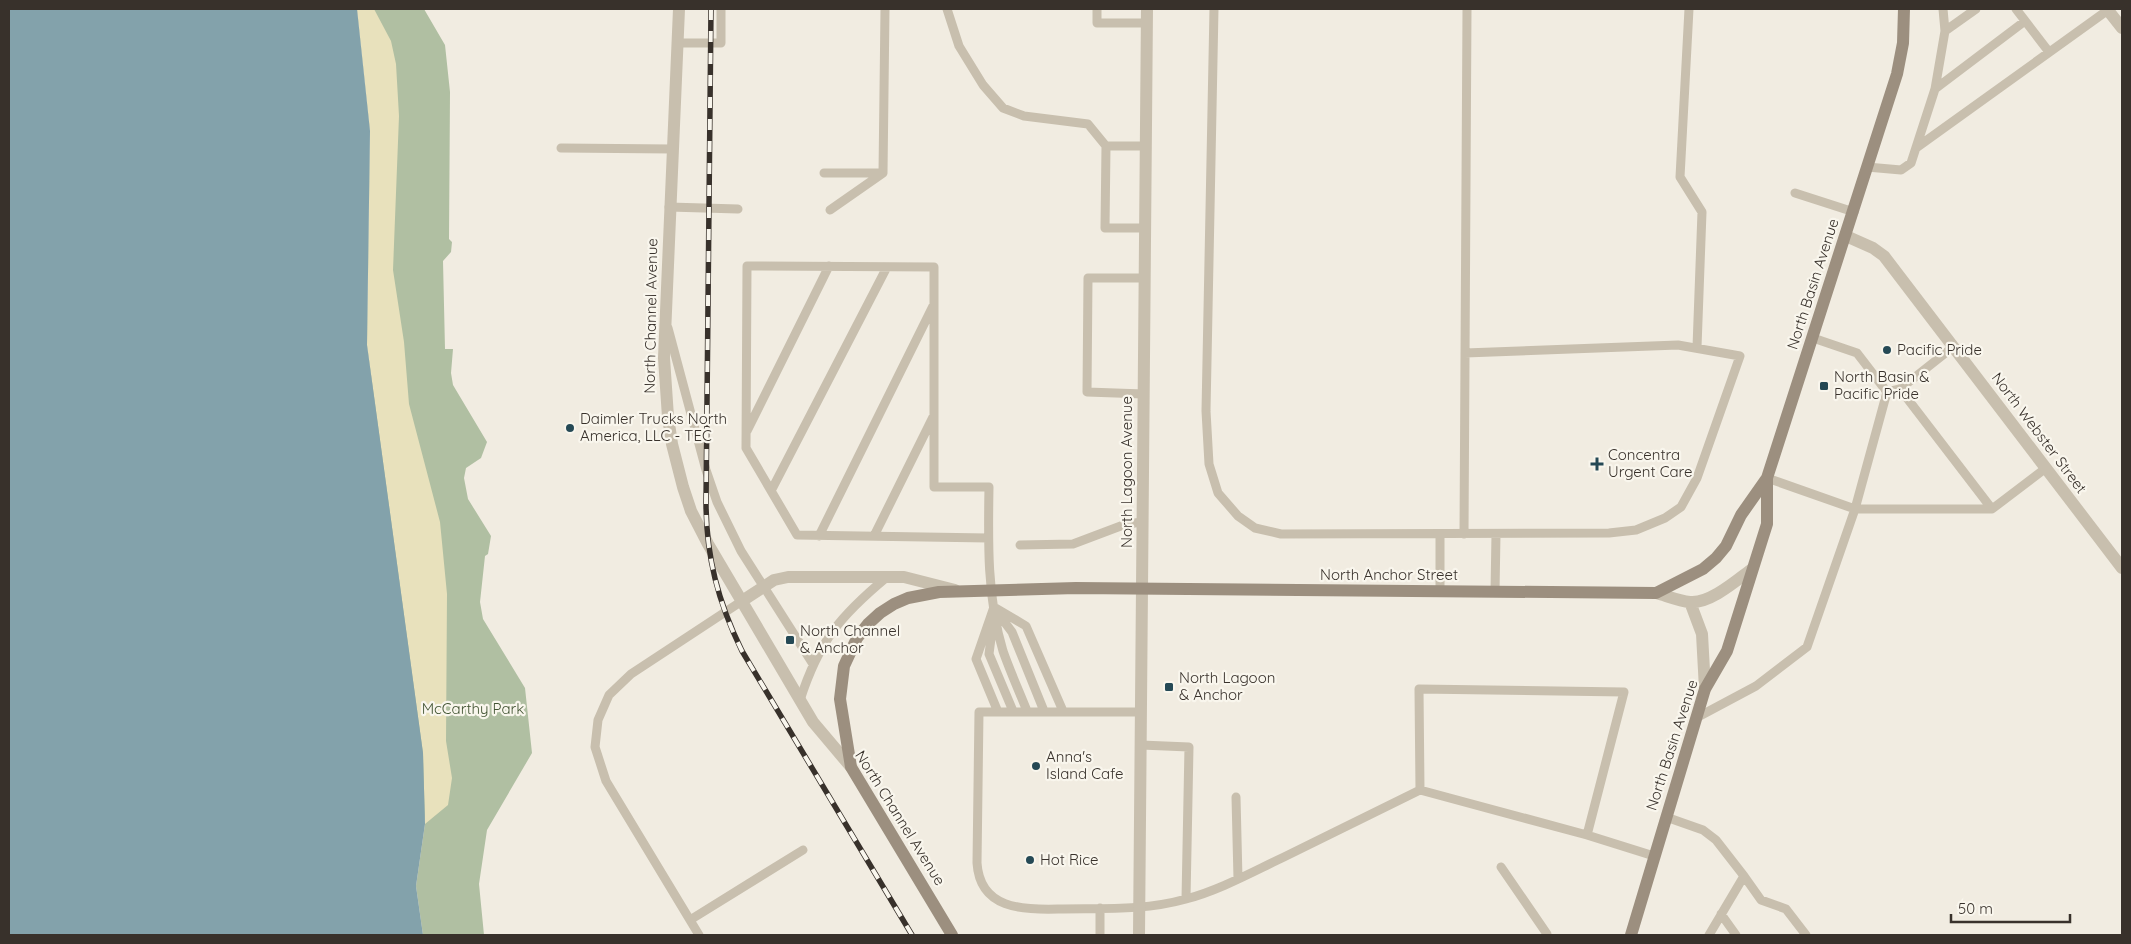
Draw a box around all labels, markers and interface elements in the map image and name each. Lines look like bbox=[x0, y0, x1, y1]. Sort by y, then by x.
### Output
street label: North Basin Avenue bbox=[1782, 216, 1843, 352]
street label: North Channel Avenue bbox=[640, 238, 661, 394]
place label: Pacific Pride bbox=[1897, 340, 1982, 359]
marker: Pacific Pride bbox=[1881, 344, 1893, 356]
place label: North Basin & Pacific Pride bbox=[1834, 367, 1930, 403]
street label: North Webster Street bbox=[1988, 368, 2091, 497]
marker: North Basin & Pacific Pride bbox=[1818, 380, 1830, 392]
street label: North Lagoon Avenue bbox=[1117, 396, 1136, 548]
place label: Daimler Trucks North America, LLC - TEC bbox=[580, 409, 727, 445]
marker: Daimler Trucks North America, LLC - TEC bbox=[564, 422, 576, 434]
place label: Concentra Urgent Care bbox=[1608, 445, 1692, 481]
marker: Concentra Urgent Care bbox=[1590, 457, 1604, 471]
street label: North Anchor Street bbox=[1320, 565, 1458, 584]
place label: North Channel & Anchor bbox=[800, 621, 900, 657]
marker: North Channel & Anchor bbox=[784, 634, 796, 646]
place label: North Lagoon & Anchor bbox=[1179, 668, 1275, 704]
street label: North Basin Avenue bbox=[1641, 677, 1702, 813]
marker: North Lagoon & Anchor bbox=[1163, 681, 1175, 693]
park label: McCarthy Park bbox=[422, 699, 524, 718]
street label: North Channel Avenue bbox=[851, 747, 950, 889]
place label: Anna's Island Cafe bbox=[1046, 747, 1123, 783]
marker: Anna's Island Cafe bbox=[1030, 760, 1042, 772]
place label: Hot Rice bbox=[1040, 850, 1099, 869]
marker: Hot Rice bbox=[1024, 854, 1036, 866]
scale bar bbox=[1951, 892, 2070, 924]
text: 50 m bbox=[1958, 899, 1993, 918]

